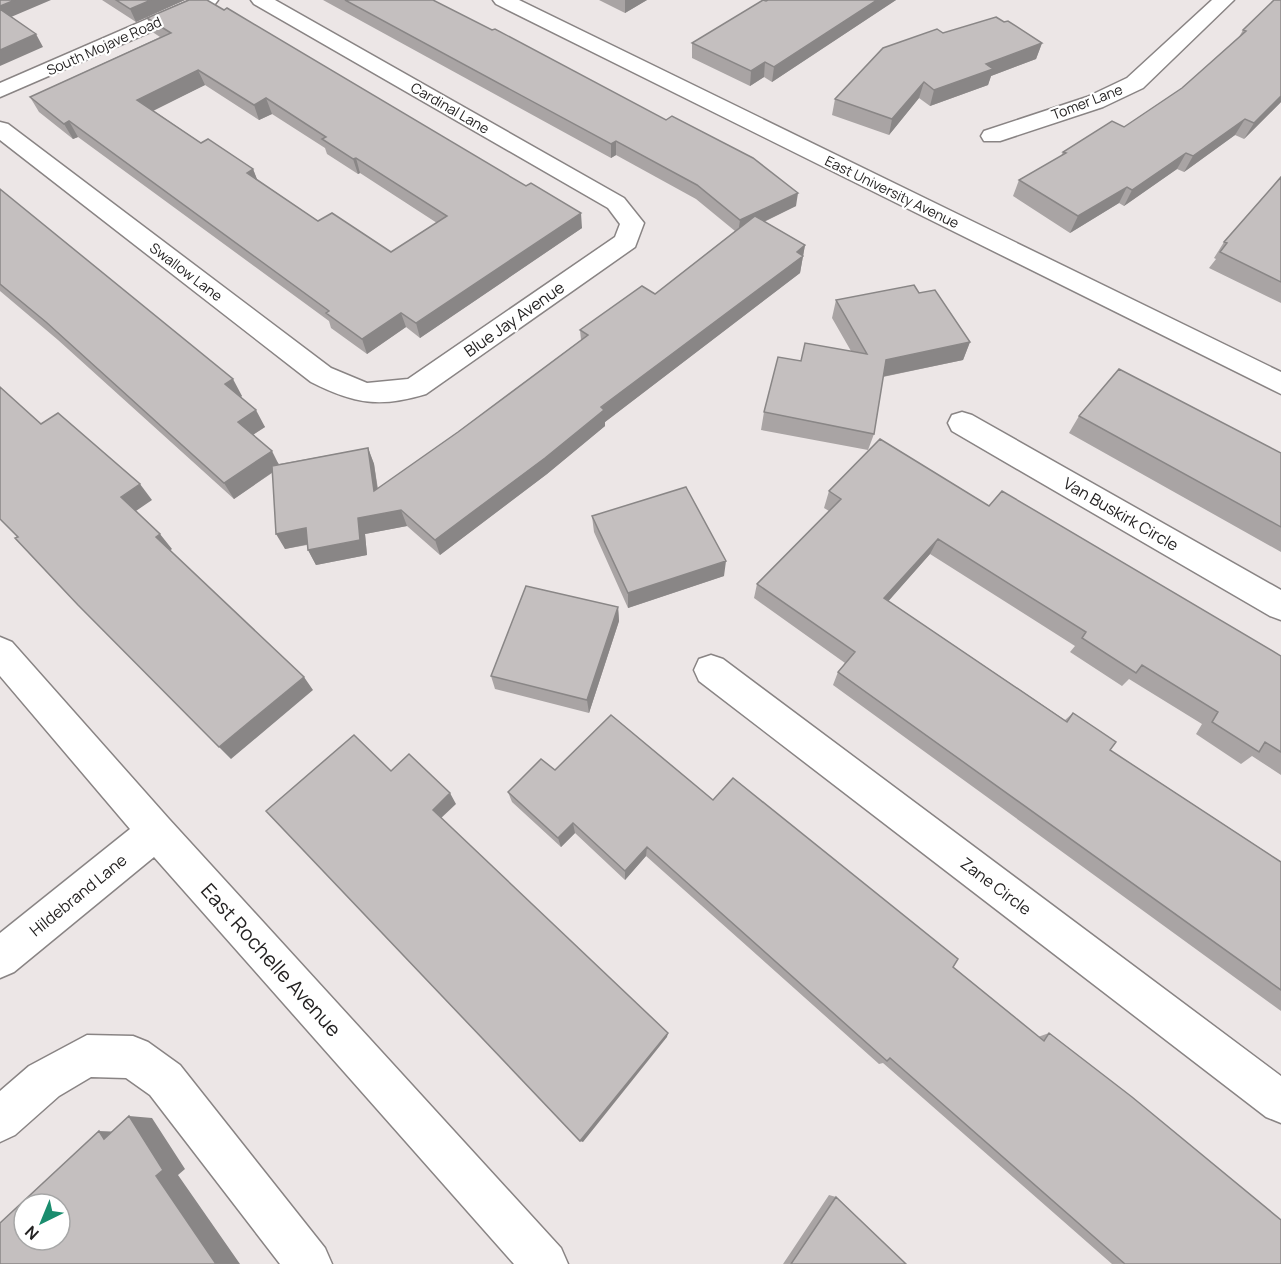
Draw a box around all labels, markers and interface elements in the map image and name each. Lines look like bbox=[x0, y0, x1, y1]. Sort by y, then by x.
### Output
street label: South Mojave Road bbox=[43, 12, 164, 79]
street label: Cardinal Lane bbox=[407, 77, 493, 138]
street label: Tomer Lane bbox=[1049, 79, 1125, 124]
street label: East University Avenue bbox=[822, 151, 962, 232]
street label: Swallow Lane bbox=[146, 238, 226, 305]
street label: Blue Jay Avenue bbox=[459, 276, 569, 362]
street label: Van Buskirk Circle bbox=[1060, 472, 1182, 556]
street label: Hildebrand Lane bbox=[25, 849, 131, 941]
street label: Zane Circle bbox=[956, 852, 1036, 920]
street label: East Rochelle Avenue bbox=[195, 877, 348, 1042]
north arrow bbox=[12, 1192, 72, 1252]
text: N bbox=[20, 1221, 43, 1245]

